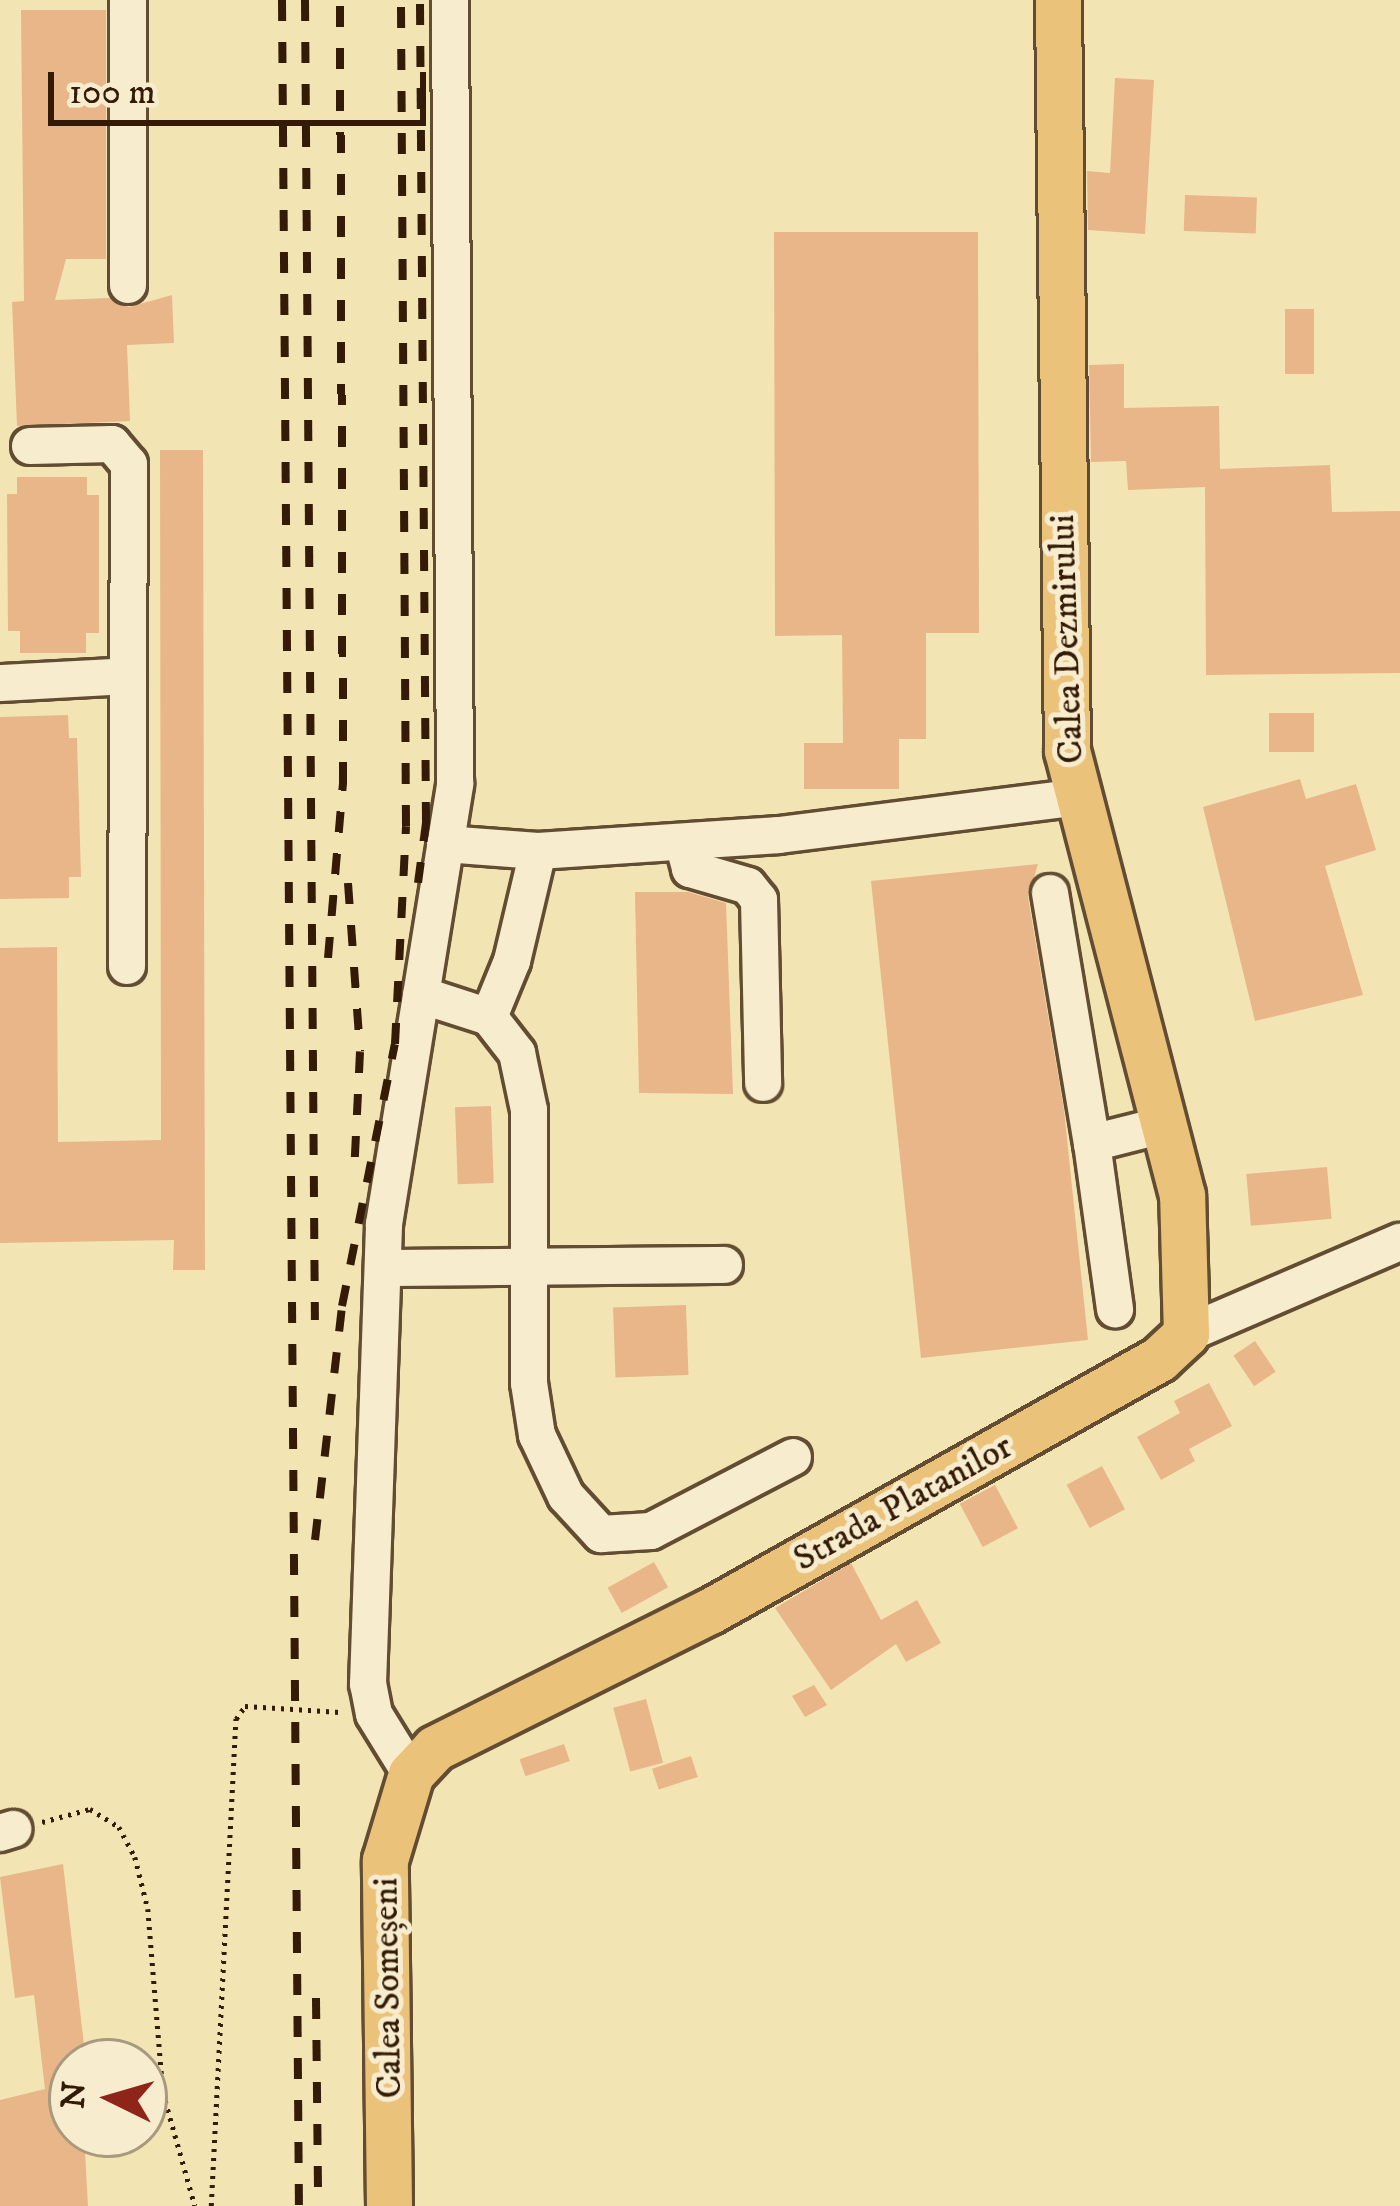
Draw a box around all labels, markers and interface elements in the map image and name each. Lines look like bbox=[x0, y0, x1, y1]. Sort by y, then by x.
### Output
scale bar bbox=[54, 48, 432, 122]
text: 100 m bbox=[69, 70, 156, 115]
street label: Calea Dezmirului bbox=[1041, 513, 1093, 765]
street label: Strada Platanilor bbox=[786, 1425, 1020, 1581]
street label: Calea Someșeni bbox=[364, 1877, 412, 2099]
north arrow bbox=[48, 2038, 168, 2158]
text: N bbox=[53, 2080, 96, 2110]

